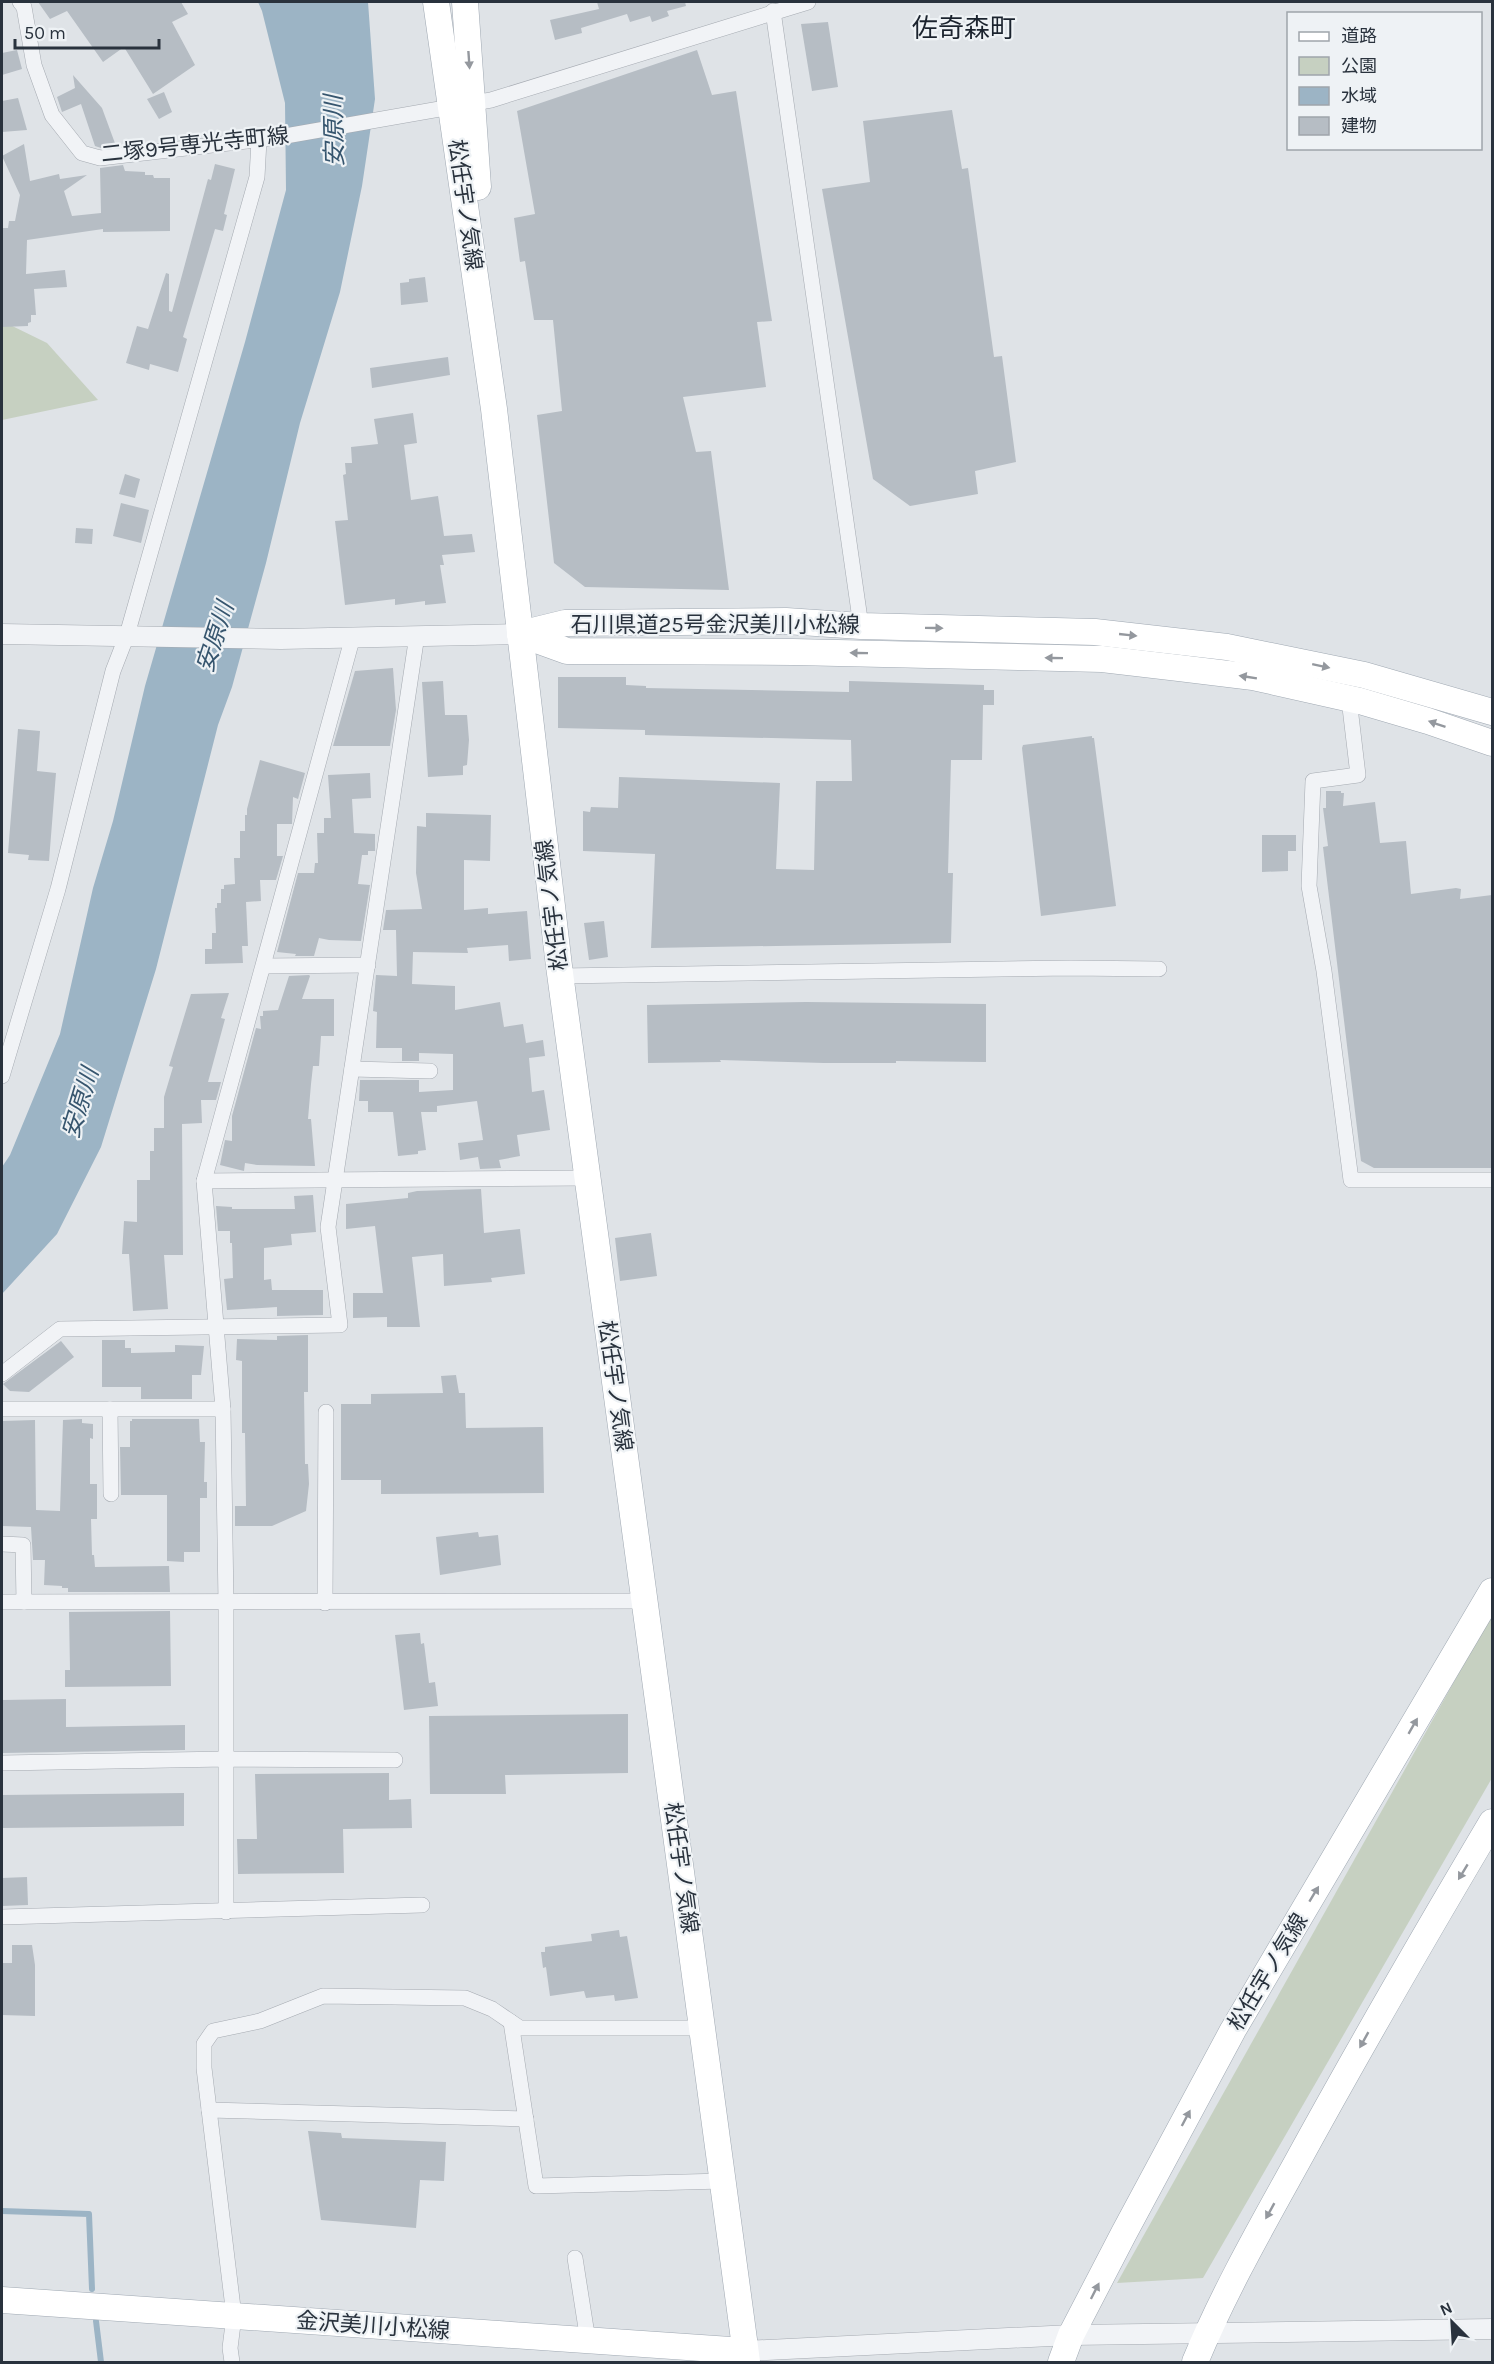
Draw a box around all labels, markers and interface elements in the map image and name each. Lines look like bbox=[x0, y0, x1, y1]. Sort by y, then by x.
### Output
scale bar bbox=[15, 12, 159, 50]
legend bbox=[1287, 12, 1482, 150]
district label: 佐奇森町 bbox=[912, 13, 1016, 44]
text: 50 m bbox=[24, 22, 66, 44]
text: 道路 bbox=[1341, 25, 1377, 47]
one-way arrow bbox=[464, 50, 474, 69]
text: 公園 bbox=[1341, 55, 1377, 77]
text: 水域 bbox=[1341, 85, 1377, 107]
water label: 安原川 bbox=[319, 92, 349, 167]
text: 建物 bbox=[1341, 115, 1377, 137]
street label: 二塚9号専光寺町線 bbox=[100, 122, 290, 168]
street label: 松任宇ノ気線 bbox=[443, 138, 487, 272]
water label: 安原川 bbox=[191, 596, 240, 676]
street label: 石川県道25号金沢美川小松線 bbox=[570, 612, 860, 638]
one-way arrow bbox=[924, 623, 943, 632]
one-way arrow bbox=[1119, 630, 1138, 640]
one-way arrow bbox=[850, 648, 869, 658]
one-way arrow bbox=[1045, 653, 1064, 663]
one-way arrow bbox=[1311, 662, 1330, 671]
one-way arrow bbox=[1238, 672, 1257, 681]
one-way arrow bbox=[1428, 718, 1446, 728]
street label: 松任宇ノ気線 bbox=[531, 838, 573, 972]
water label: 安原川 bbox=[56, 1062, 105, 1142]
street label: 松任宇ノ気線 bbox=[593, 1319, 637, 1453]
one-way arrow bbox=[1408, 1718, 1418, 1735]
street label: 松任宇ノ気線 bbox=[659, 1801, 703, 1935]
one-way arrow bbox=[1457, 1864, 1468, 1880]
one-way arrow bbox=[1308, 1886, 1319, 1902]
street label: 松任宇ノ気線 bbox=[1223, 1909, 1313, 2035]
one-way arrow bbox=[1359, 2032, 1369, 2049]
one-way arrow bbox=[1180, 2109, 1190, 2127]
one-way arrow bbox=[1265, 2203, 1275, 2220]
one-way arrow bbox=[1090, 2282, 1100, 2299]
north arrow bbox=[1422, 2292, 1482, 2352]
text: N bbox=[1437, 2298, 1455, 2320]
street label: 金沢美川小松線 bbox=[295, 2308, 451, 2344]

